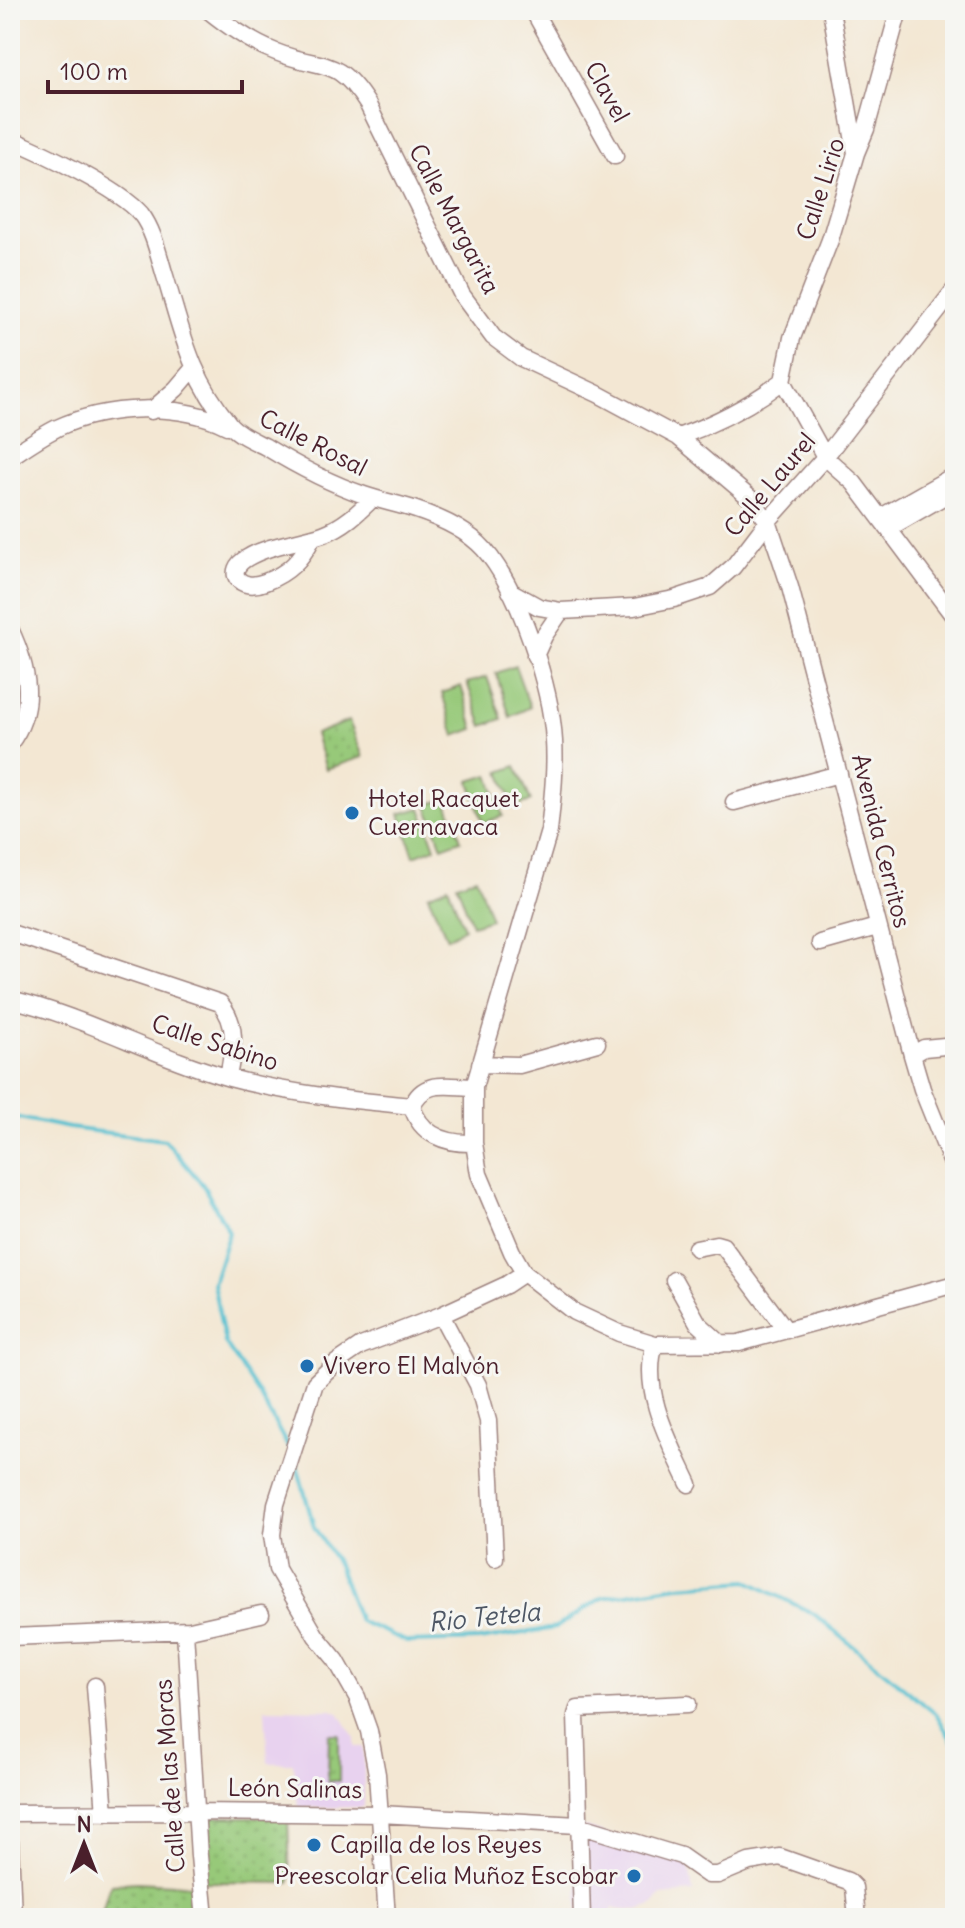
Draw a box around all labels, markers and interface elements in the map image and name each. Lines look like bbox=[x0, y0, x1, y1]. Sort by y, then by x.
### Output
scale bar bbox=[48, 44, 242, 94]
text: 100 m bbox=[60, 56, 128, 86]
street label: Clavel bbox=[579, 56, 637, 127]
street label: Calle Lirio bbox=[789, 134, 851, 244]
street label: Calle Margarita bbox=[403, 139, 507, 299]
street label: Calle Rosal bbox=[254, 402, 373, 482]
street label: Calle Laurel bbox=[717, 426, 821, 542]
street label: Avenida Cerritos bbox=[846, 751, 918, 931]
place label: Hotel Racquet Cuernavaca bbox=[368, 783, 519, 841]
marker: Hotel Racquet Cuernavaca bbox=[343, 804, 361, 822]
street label: Calle Sabino bbox=[148, 1007, 283, 1077]
place label: Vivero El Malvón bbox=[323, 1350, 499, 1380]
marker: Vivero El Malvón bbox=[298, 1357, 316, 1375]
water label: Rio Tetela bbox=[426, 1594, 543, 1639]
street label: Calle de las Moras bbox=[147, 1678, 191, 1874]
street label: León Salinas bbox=[227, 1772, 363, 1804]
north arrow bbox=[44, 1804, 124, 1884]
text: N bbox=[76, 1810, 92, 1838]
place label: Capilla de los Reyes bbox=[330, 1829, 542, 1859]
marker: Capilla de los Reyes bbox=[305, 1836, 323, 1854]
place label: Preescolar Celia Muñoz Escobar bbox=[274, 1860, 618, 1890]
marker: Preescolar Celia Muñoz Escobar bbox=[625, 1867, 643, 1885]

